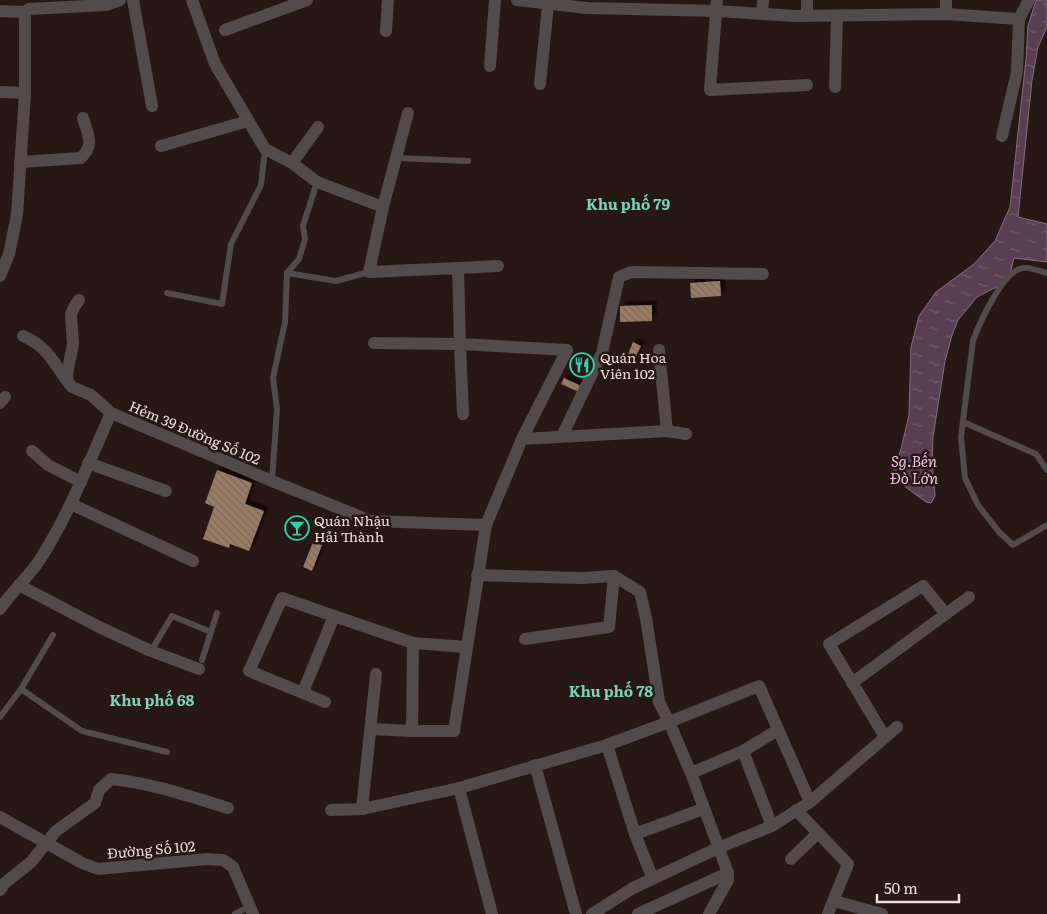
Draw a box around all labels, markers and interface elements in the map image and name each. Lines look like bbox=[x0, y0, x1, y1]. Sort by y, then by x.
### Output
district label: Khu phố 79 bbox=[586, 192, 670, 215]
place label: Quán Hoa Viên 102 bbox=[600, 347, 667, 383]
restaurant icon: Quán Hoa Viên 102 bbox=[569, 352, 595, 378]
street label: Hẻm 39 Đường Số 102 bbox=[126, 395, 264, 469]
water label: Sg.Bến Đò Lớn bbox=[890, 449, 938, 489]
place label: Quán Nhậu Hải Thành bbox=[314, 510, 390, 546]
bar icon: Quán Nhậu Hải Thành bbox=[284, 515, 310, 541]
district label: Khu phố 78 bbox=[569, 679, 653, 702]
district label: Khu phố 68 bbox=[110, 688, 195, 711]
street label: Đường Số 102 bbox=[106, 835, 196, 863]
scale bar bbox=[877, 872, 960, 904]
text: 50 m bbox=[884, 876, 918, 899]

